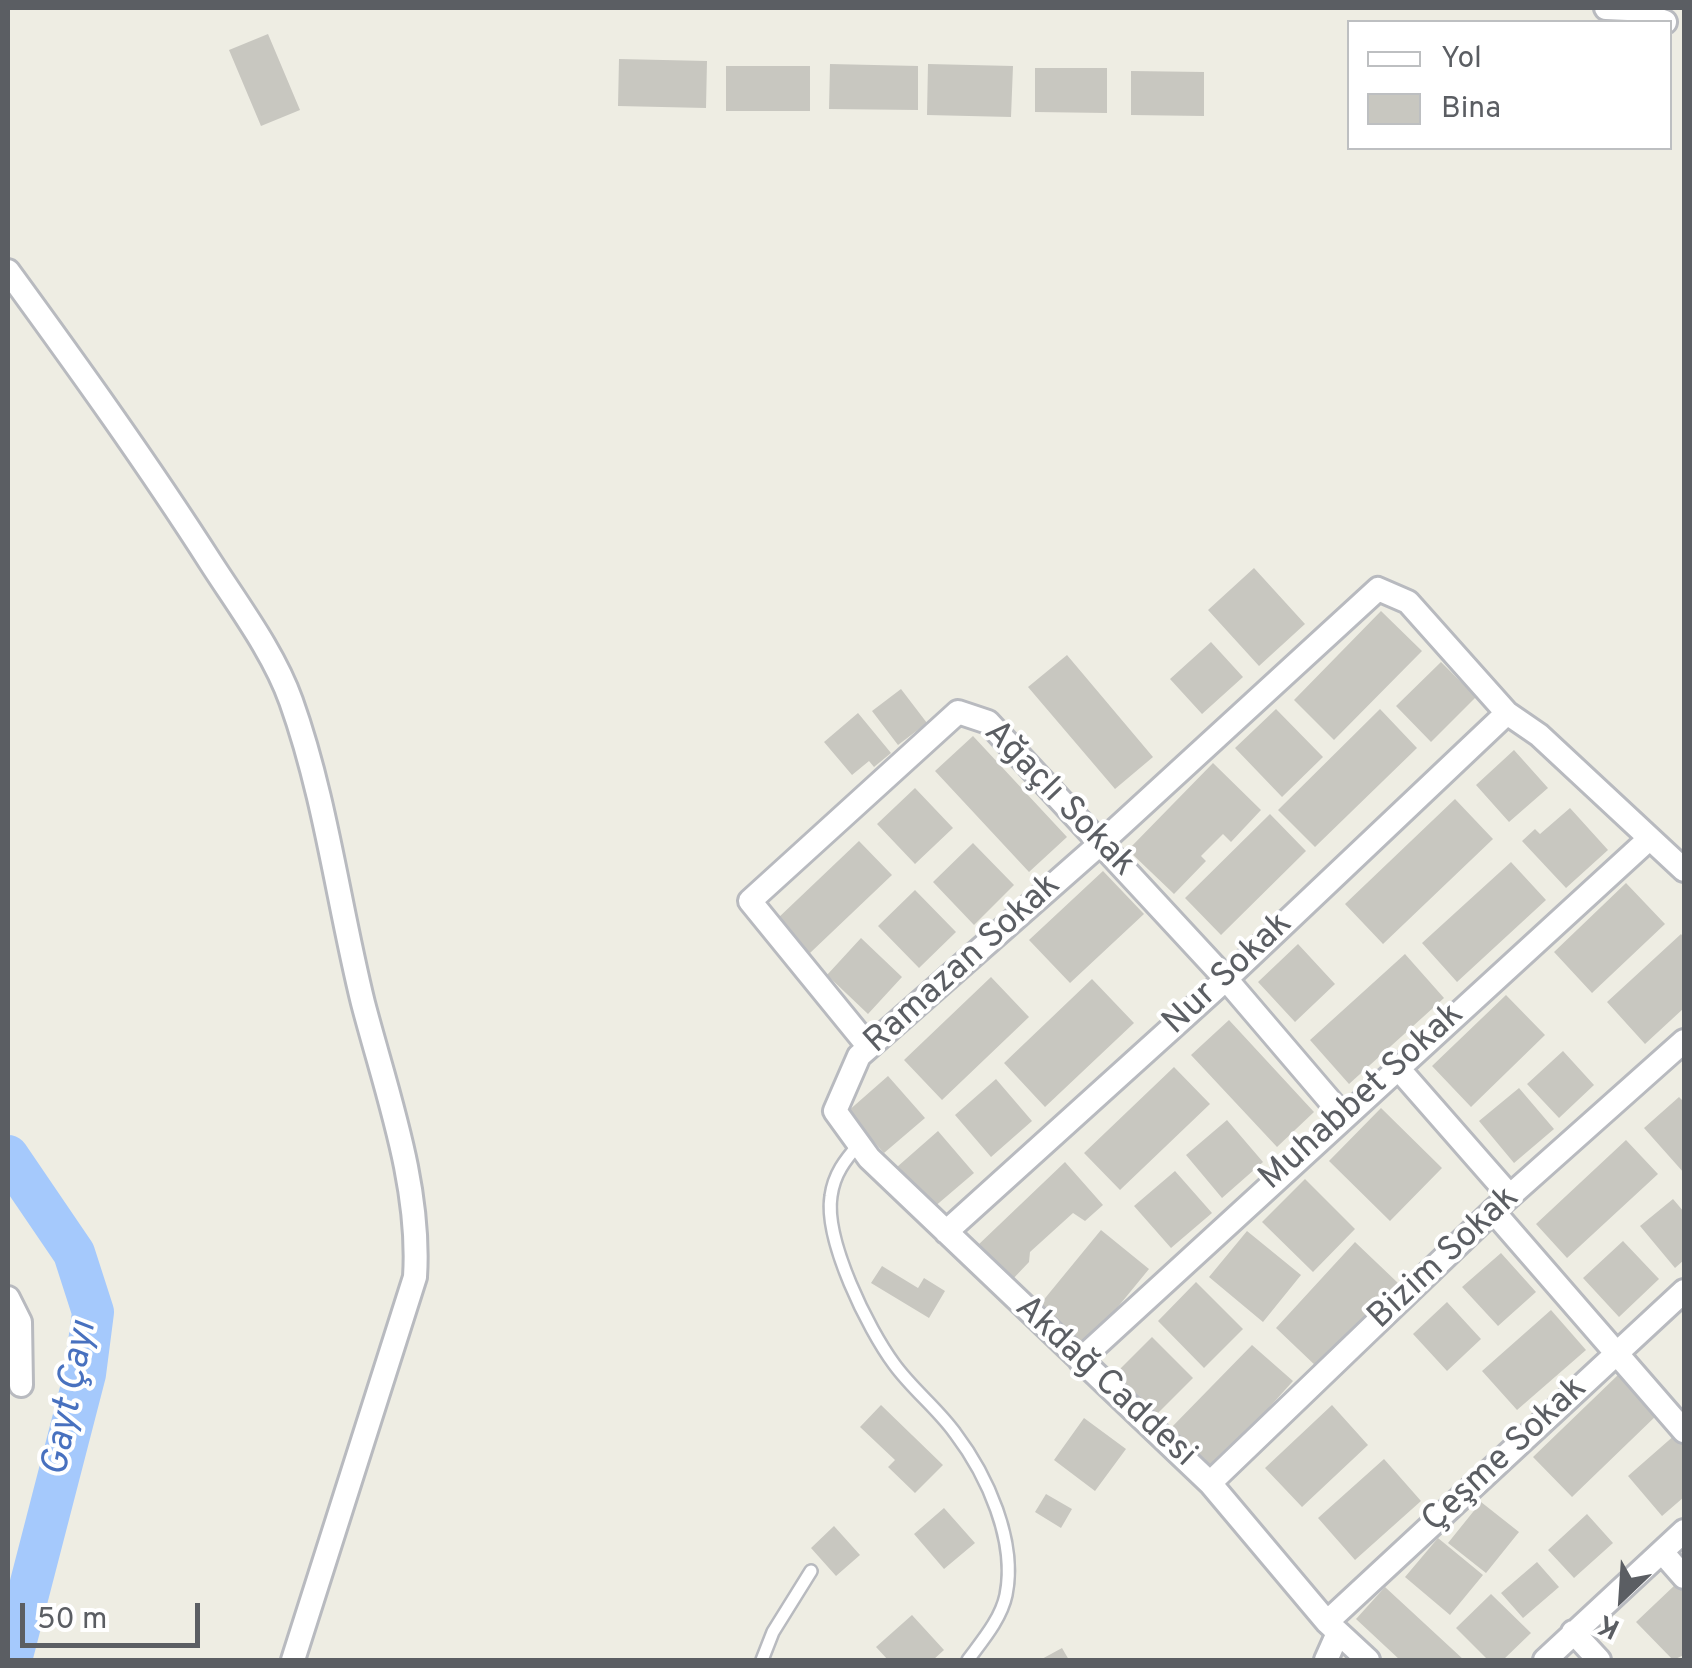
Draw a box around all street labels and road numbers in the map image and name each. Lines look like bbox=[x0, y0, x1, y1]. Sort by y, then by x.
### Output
street label: Ağaçlı Sokak bbox=[973, 713, 1143, 887]
street label: Ramazan Sokak bbox=[857, 866, 1071, 1064]
street label: Nur Sokak bbox=[1156, 905, 1302, 1045]
street label: Muhabbet Sokak bbox=[1252, 995, 1474, 1201]
street label: Bizim Sokak bbox=[1361, 1179, 1529, 1339]
street label: Akdağ Caddesi bbox=[1005, 1288, 1203, 1478]
street label: Çeşme Sokak bbox=[1415, 1369, 1597, 1543]

